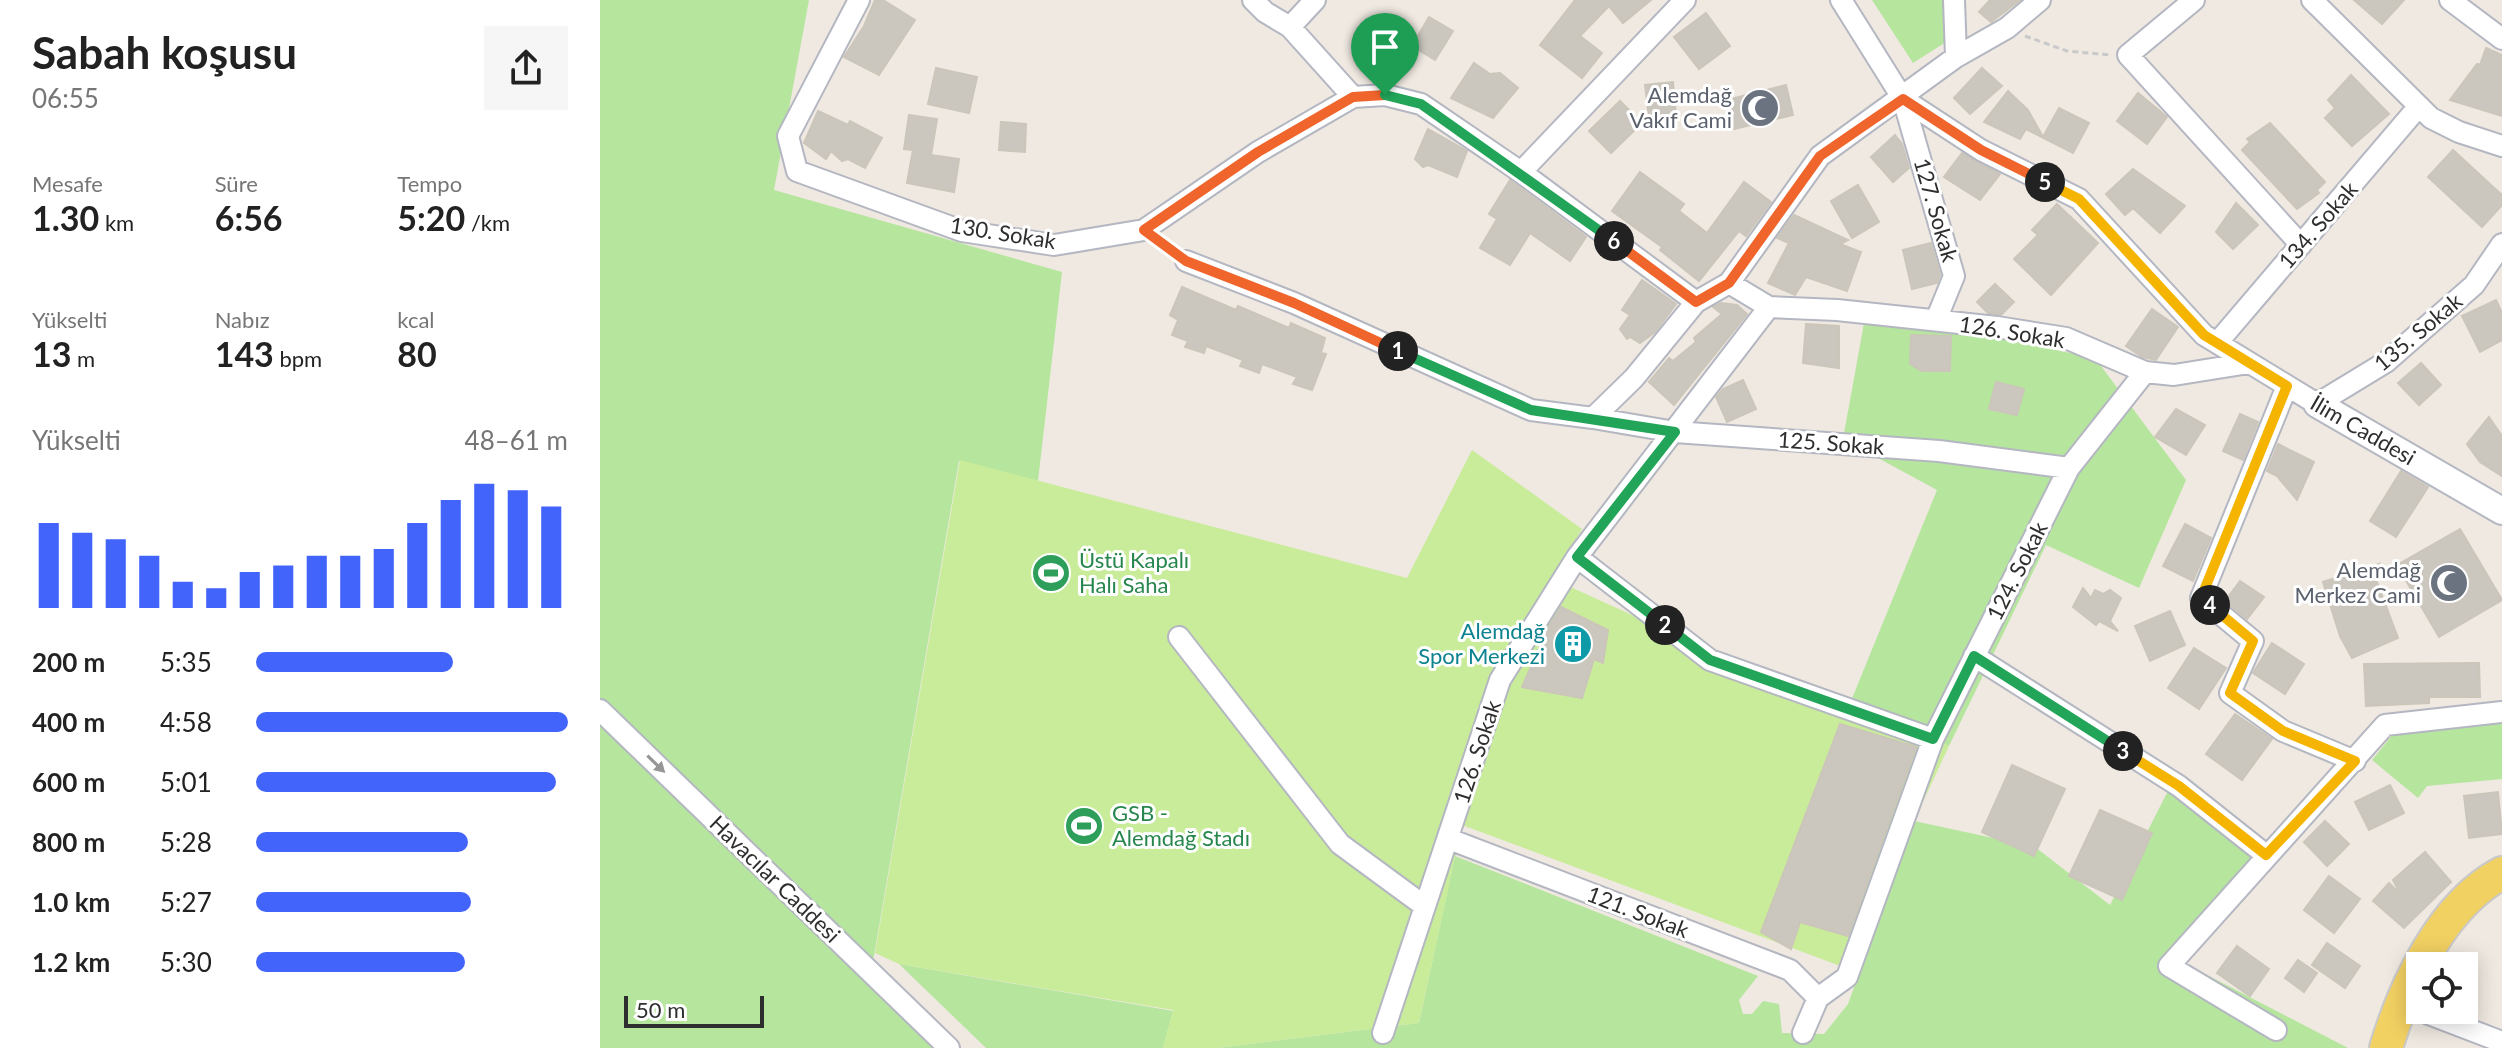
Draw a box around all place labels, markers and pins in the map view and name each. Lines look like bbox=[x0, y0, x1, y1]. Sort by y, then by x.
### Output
pin bbox=[1351, 13, 1419, 95]
place label: Alemdağ Vakıf Cami bbox=[1629, 81, 1732, 133]
mosque icon: Alemdağ Vakıf Cami bbox=[1739, 87, 1781, 129]
pin: 5 bbox=[2025, 162, 2065, 202]
pin: 6 bbox=[1594, 221, 1634, 261]
pin: 1 bbox=[1378, 331, 1418, 371]
place label: Üstü Kapalı Halı Saha bbox=[1079, 546, 1189, 598]
sports icon: Üstü Kapalı Halı Saha bbox=[1030, 552, 1072, 594]
place label: Alemdağ Merkez Cami bbox=[2295, 556, 2421, 608]
mosque icon: Alemdağ Merkez Cami bbox=[2428, 562, 2470, 604]
pin: 4 bbox=[2190, 585, 2230, 625]
pin: 2 bbox=[1645, 605, 1685, 645]
place label: Alemdağ Spor Merkezi bbox=[1418, 617, 1545, 669]
building icon: Alemdağ Spor Merkezi bbox=[1552, 623, 1594, 665]
pin: 3 bbox=[2103, 731, 2143, 771]
place label: GSB - Alemdağ Stadı bbox=[1112, 799, 1250, 851]
sports icon: GSB - Alemdağ Stadı bbox=[1063, 805, 1105, 847]

